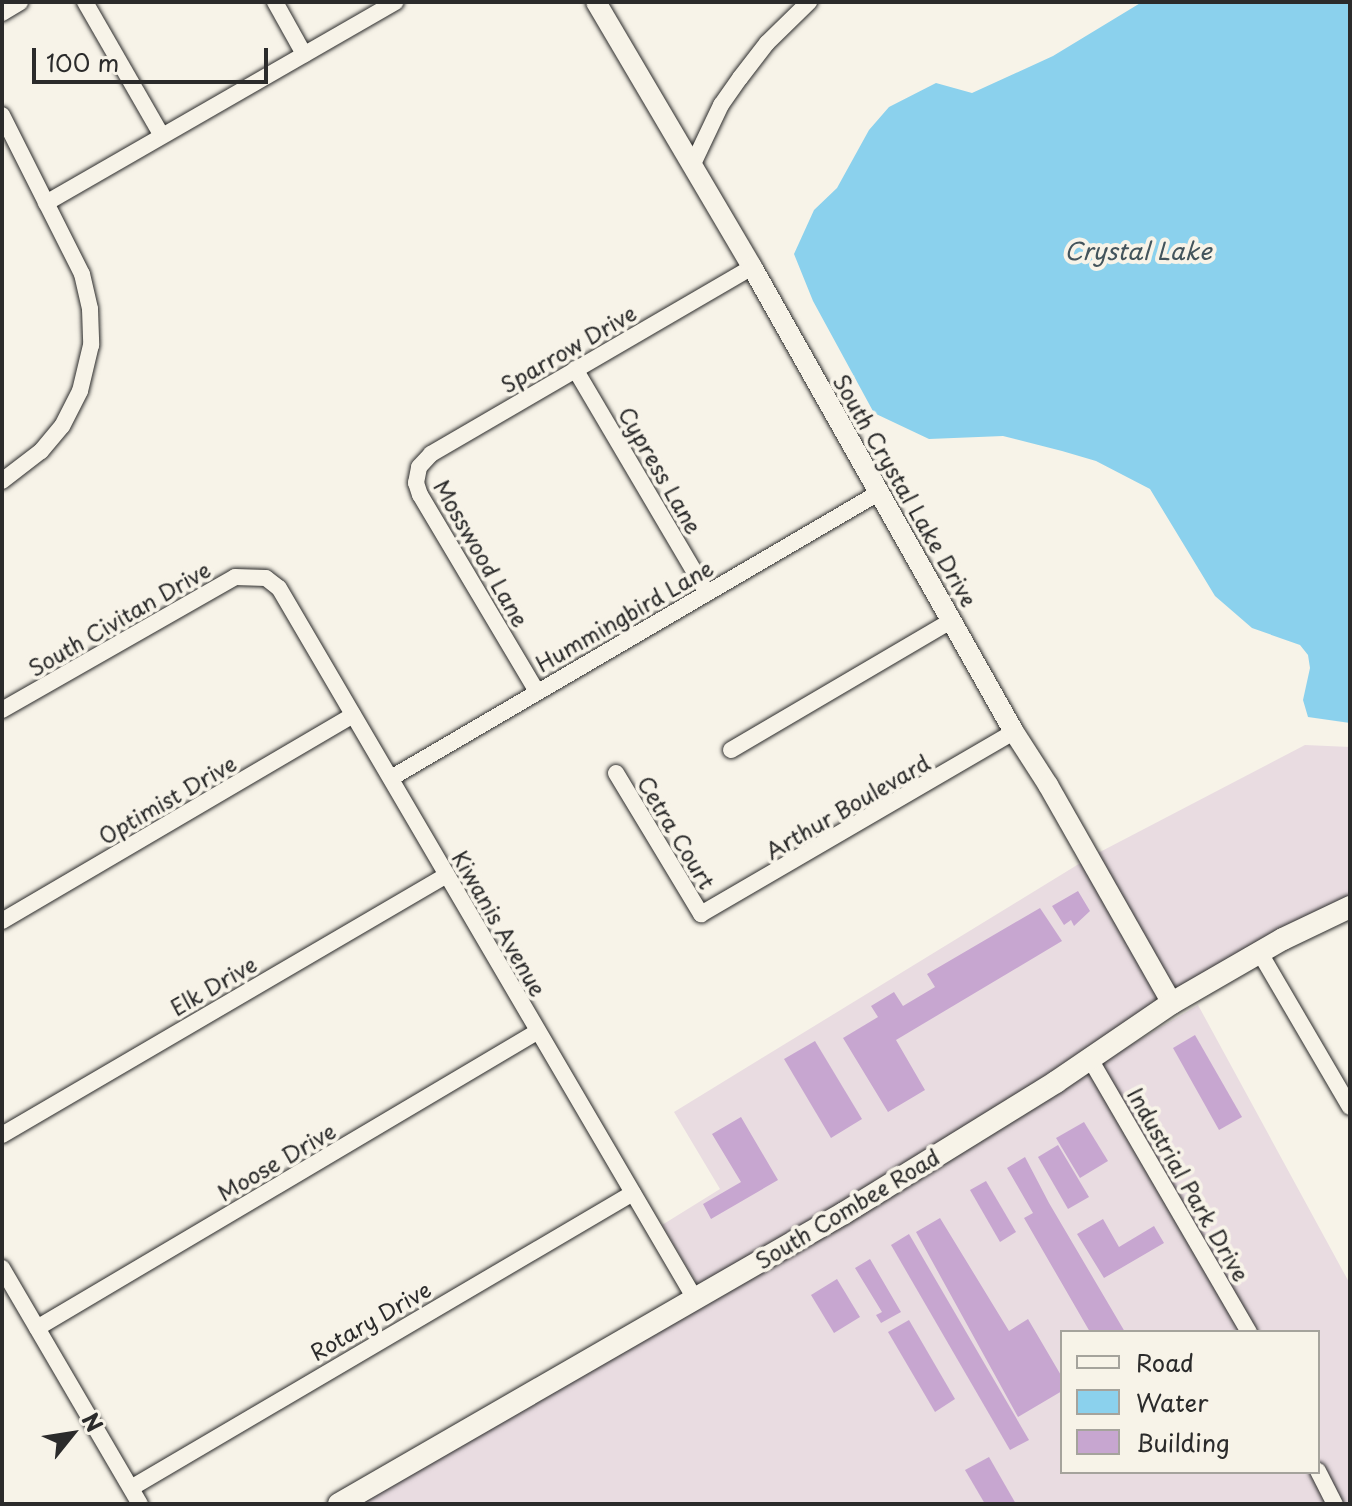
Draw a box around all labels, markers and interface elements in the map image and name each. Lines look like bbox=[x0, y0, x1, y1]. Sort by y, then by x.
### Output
scale bar bbox=[36, 32, 272, 82]
text: 100 m bbox=[46, 44, 119, 80]
water label: Crystal Lake bbox=[1064, 237, 1212, 265]
street label: Sparrow Drive bbox=[495, 298, 641, 398]
street label: South Crystal Lake Drive bbox=[828, 368, 984, 612]
street label: Cypress Lane bbox=[614, 402, 708, 538]
street label: Mosswood Lane bbox=[429, 474, 535, 632]
street label: Hummingbird Lane bbox=[530, 553, 718, 677]
street label: South Civitan Drive bbox=[22, 555, 216, 681]
street label: Arthur Boulevard bbox=[760, 748, 934, 864]
street label: Optimist Drive bbox=[94, 749, 240, 849]
street label: Cetra Court bbox=[633, 770, 721, 894]
street label: Kiwanis Avenue bbox=[448, 846, 552, 1000]
street label: Elk Drive bbox=[165, 949, 261, 1021]
street label: Industrial Park Drive bbox=[1123, 1082, 1255, 1286]
street label: Moose Drive bbox=[213, 1117, 339, 1205]
street label: South Combee Road bbox=[749, 1142, 945, 1274]
street label: Rotary Drive bbox=[305, 1275, 435, 1365]
legend bbox=[1060, 1330, 1320, 1474]
text: Road bbox=[1136, 1344, 1194, 1380]
text: Water bbox=[1136, 1384, 1208, 1420]
north arrow bbox=[32, 1394, 112, 1474]
text: N bbox=[75, 1406, 112, 1438]
text: Building bbox=[1136, 1424, 1230, 1460]

